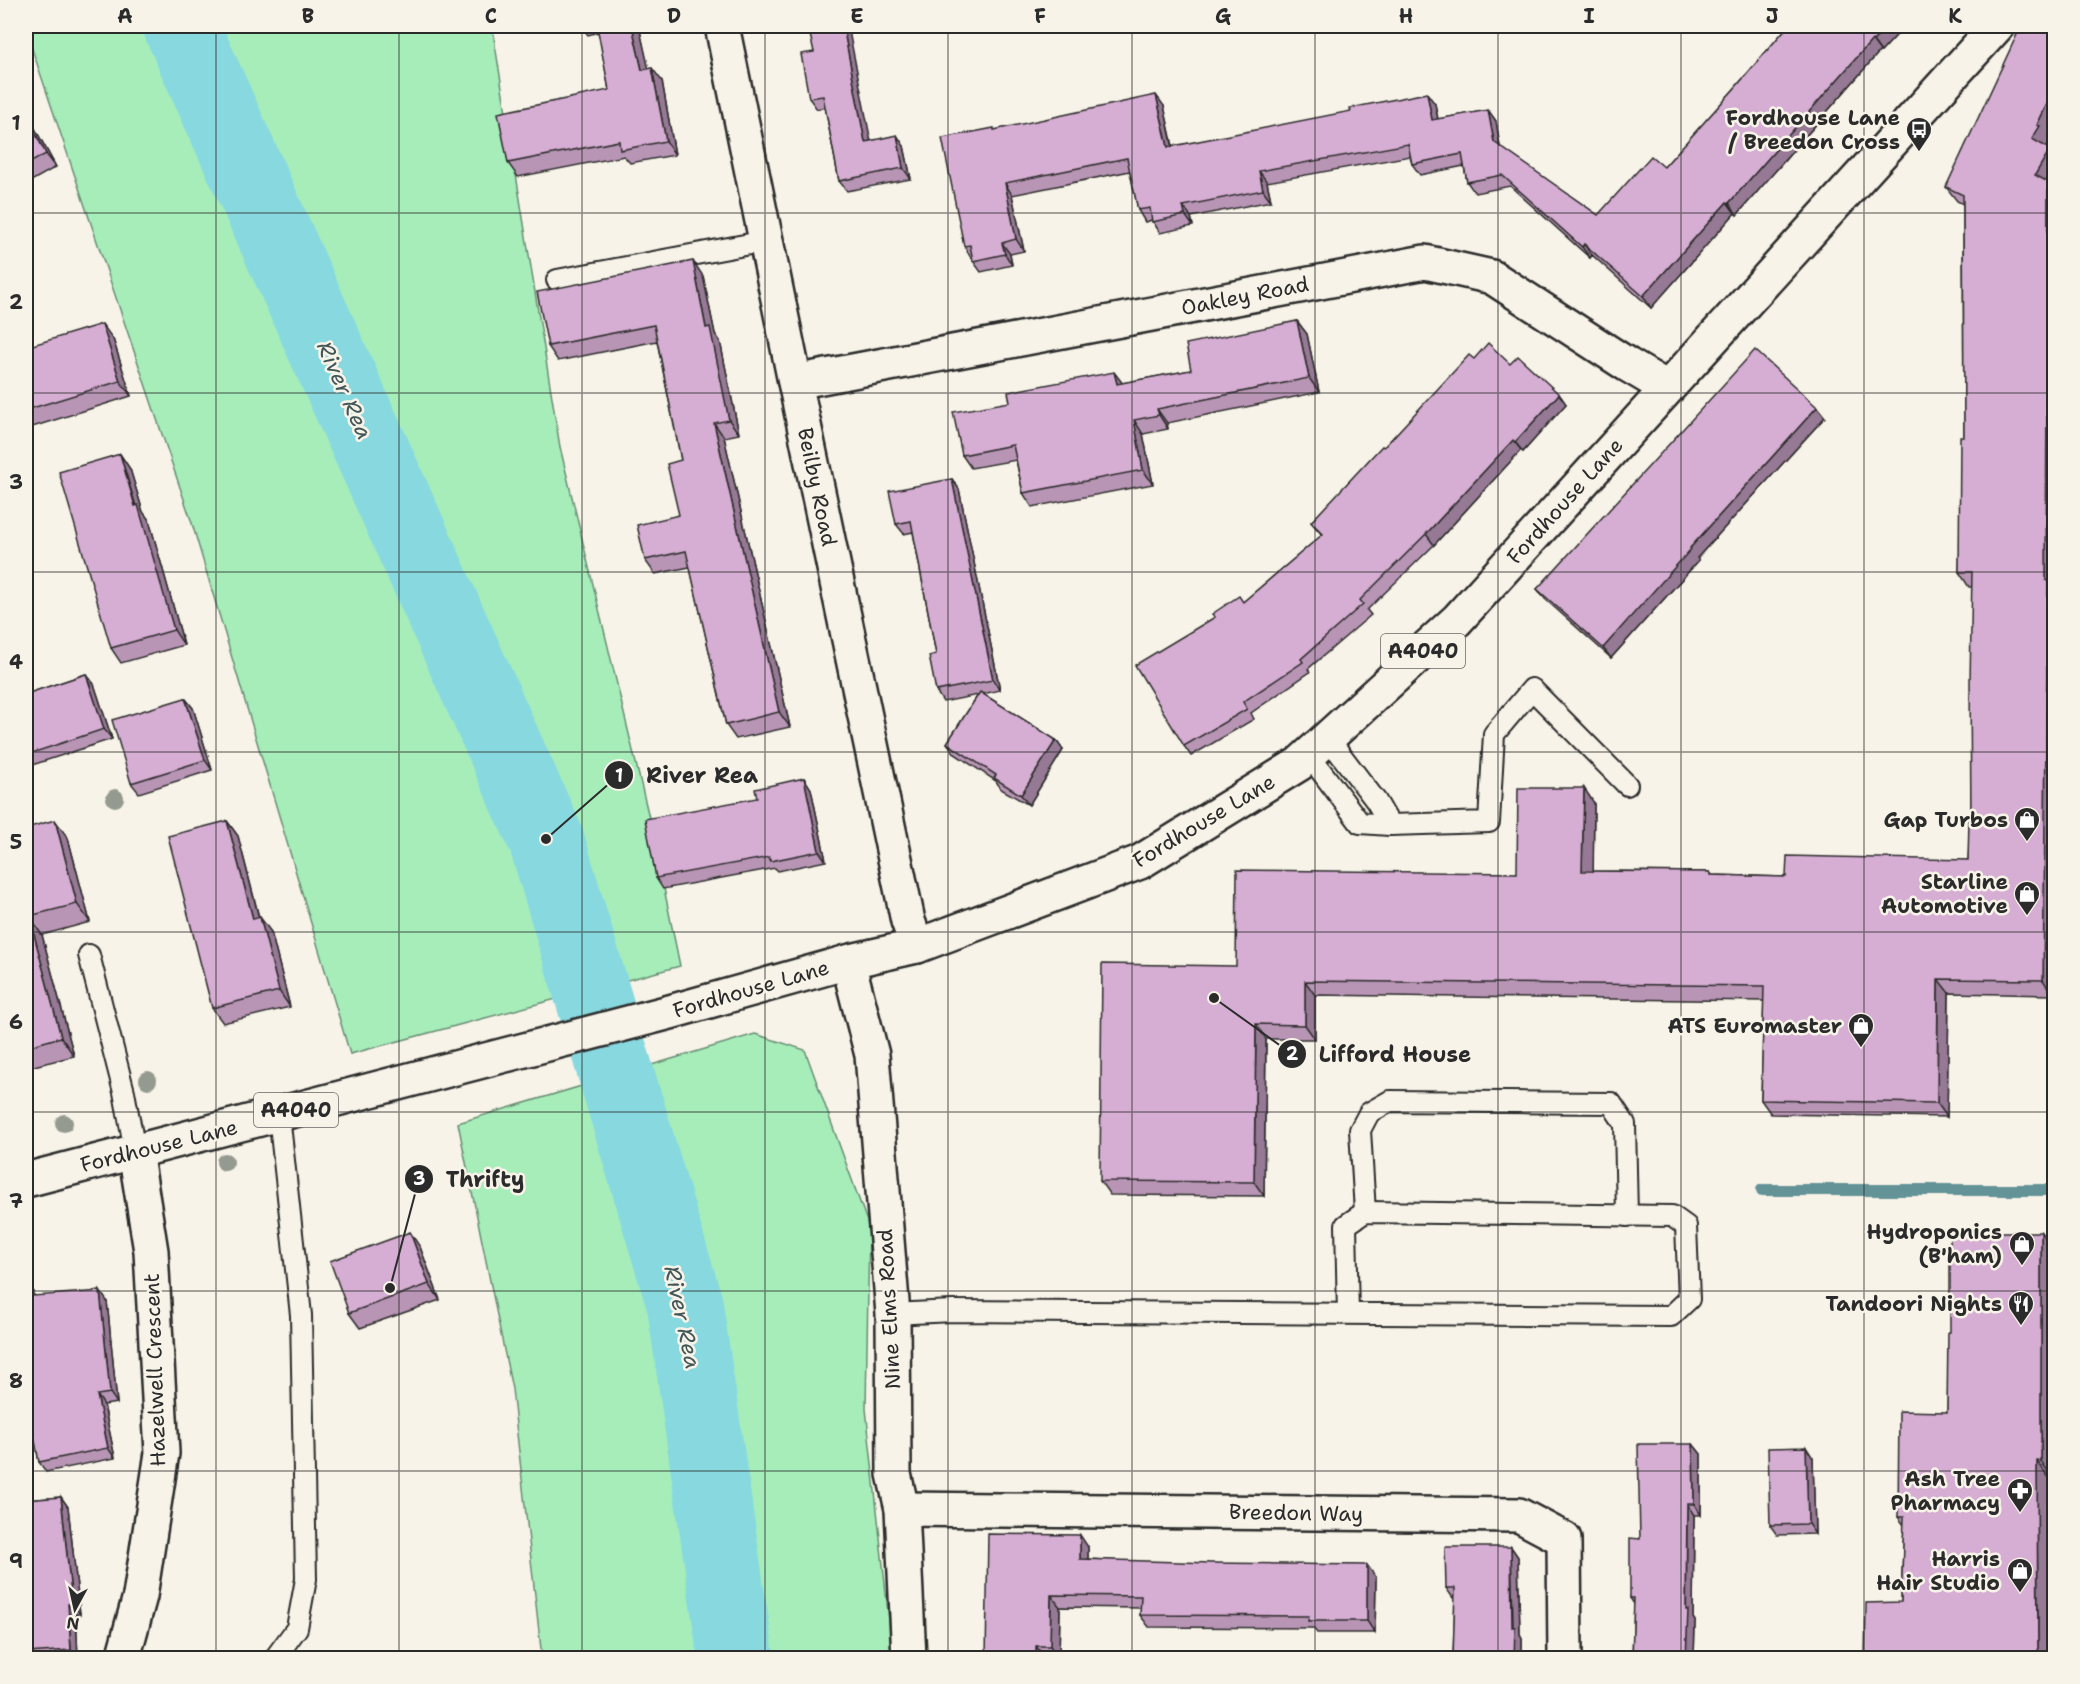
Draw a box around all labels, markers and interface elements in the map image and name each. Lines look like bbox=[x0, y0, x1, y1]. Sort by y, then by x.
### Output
text: A bbox=[117, 3, 133, 29]
text: B bbox=[302, 3, 314, 29]
text: C bbox=[485, 3, 497, 29]
text: D bbox=[667, 3, 681, 29]
text: E bbox=[850, 3, 864, 29]
text: F bbox=[1034, 3, 1046, 29]
text: G bbox=[1215, 3, 1231, 29]
text: H bbox=[1399, 3, 1413, 29]
text: I bbox=[1583, 3, 1595, 29]
text: J bbox=[1766, 3, 1779, 29]
text: K bbox=[1948, 3, 1962, 29]
place label: Fordhouse Lane / Breedon Cross bbox=[1726, 104, 1900, 156]
text: 1 bbox=[11, 110, 21, 136]
bus stop icon: Fordhouse Lane / Breedon Cross bbox=[1904, 115, 1934, 153]
street label: Oakley Road bbox=[1179, 270, 1311, 322]
text: 2 bbox=[9, 289, 23, 315]
water label: River Rea bbox=[310, 336, 379, 444]
street label: Beilby Road bbox=[791, 425, 843, 549]
street label: Fordhouse Lane bbox=[1501, 432, 1629, 570]
text: 3 bbox=[9, 469, 23, 495]
road number: A4040 bbox=[1381, 634, 1465, 668]
text: 4 bbox=[9, 649, 23, 675]
callout: River Rea bbox=[604, 755, 770, 795]
text: River Rea bbox=[646, 761, 758, 790]
text: 1 bbox=[615, 764, 623, 788]
street label: Fordhouse Lane bbox=[1128, 767, 1280, 875]
shop icon: Gap Turbos bbox=[2012, 805, 2042, 843]
place label: Gap Turbos bbox=[1884, 806, 2008, 834]
text: 5 bbox=[10, 829, 22, 855]
place label: Starline Automotive bbox=[1881, 868, 2008, 920]
shop icon: Starline Automotive bbox=[2012, 879, 2042, 917]
street label: Fordhouse Lane bbox=[670, 953, 832, 1025]
text: 6 bbox=[9, 1009, 23, 1035]
shop icon: ATS Euromaster bbox=[1846, 1011, 1876, 1049]
place label: ATS Euromaster bbox=[1668, 1012, 1842, 1040]
callout: Lifford House bbox=[1277, 1034, 1483, 1074]
text: Lifford House bbox=[1319, 1040, 1471, 1069]
text: 2 bbox=[1286, 1042, 1299, 1066]
road number: A4040 bbox=[254, 1093, 338, 1127]
street label: Fordhouse Lane bbox=[77, 1113, 241, 1179]
callout: Thrifty bbox=[404, 1159, 537, 1199]
text: Thrifty bbox=[446, 1165, 524, 1194]
text: 3 bbox=[413, 1167, 425, 1191]
text: 7 bbox=[9, 1188, 23, 1214]
place label: Hydroponics (B'ham) bbox=[1867, 1218, 2002, 1270]
street label: Nine Elms Road bbox=[871, 1228, 907, 1390]
shop icon: Hydroponics (B'ham) bbox=[2007, 1229, 2037, 1267]
water label: River Rea bbox=[657, 1263, 708, 1371]
street label: Hazelwell Crescent bbox=[138, 1273, 172, 1467]
restaurant icon: Tandoori Nights bbox=[2006, 1289, 2036, 1327]
place label: Tandoori Nights bbox=[1826, 1290, 2002, 1318]
text: 8 bbox=[9, 1368, 23, 1394]
place label: Ash Tree Pharmacy bbox=[1891, 1465, 2000, 1517]
pharmacy icon: Ash Tree Pharmacy bbox=[2005, 1476, 2035, 1514]
street label: Breedon Way bbox=[1229, 1498, 1363, 1528]
place label: Harris Hair Studio bbox=[1876, 1545, 2000, 1597]
text: 9 bbox=[9, 1548, 23, 1574]
shop icon: Harris Hair Studio bbox=[2005, 1556, 2035, 1594]
north arrow bbox=[45, 1579, 105, 1639]
text: N bbox=[65, 1612, 81, 1635]

